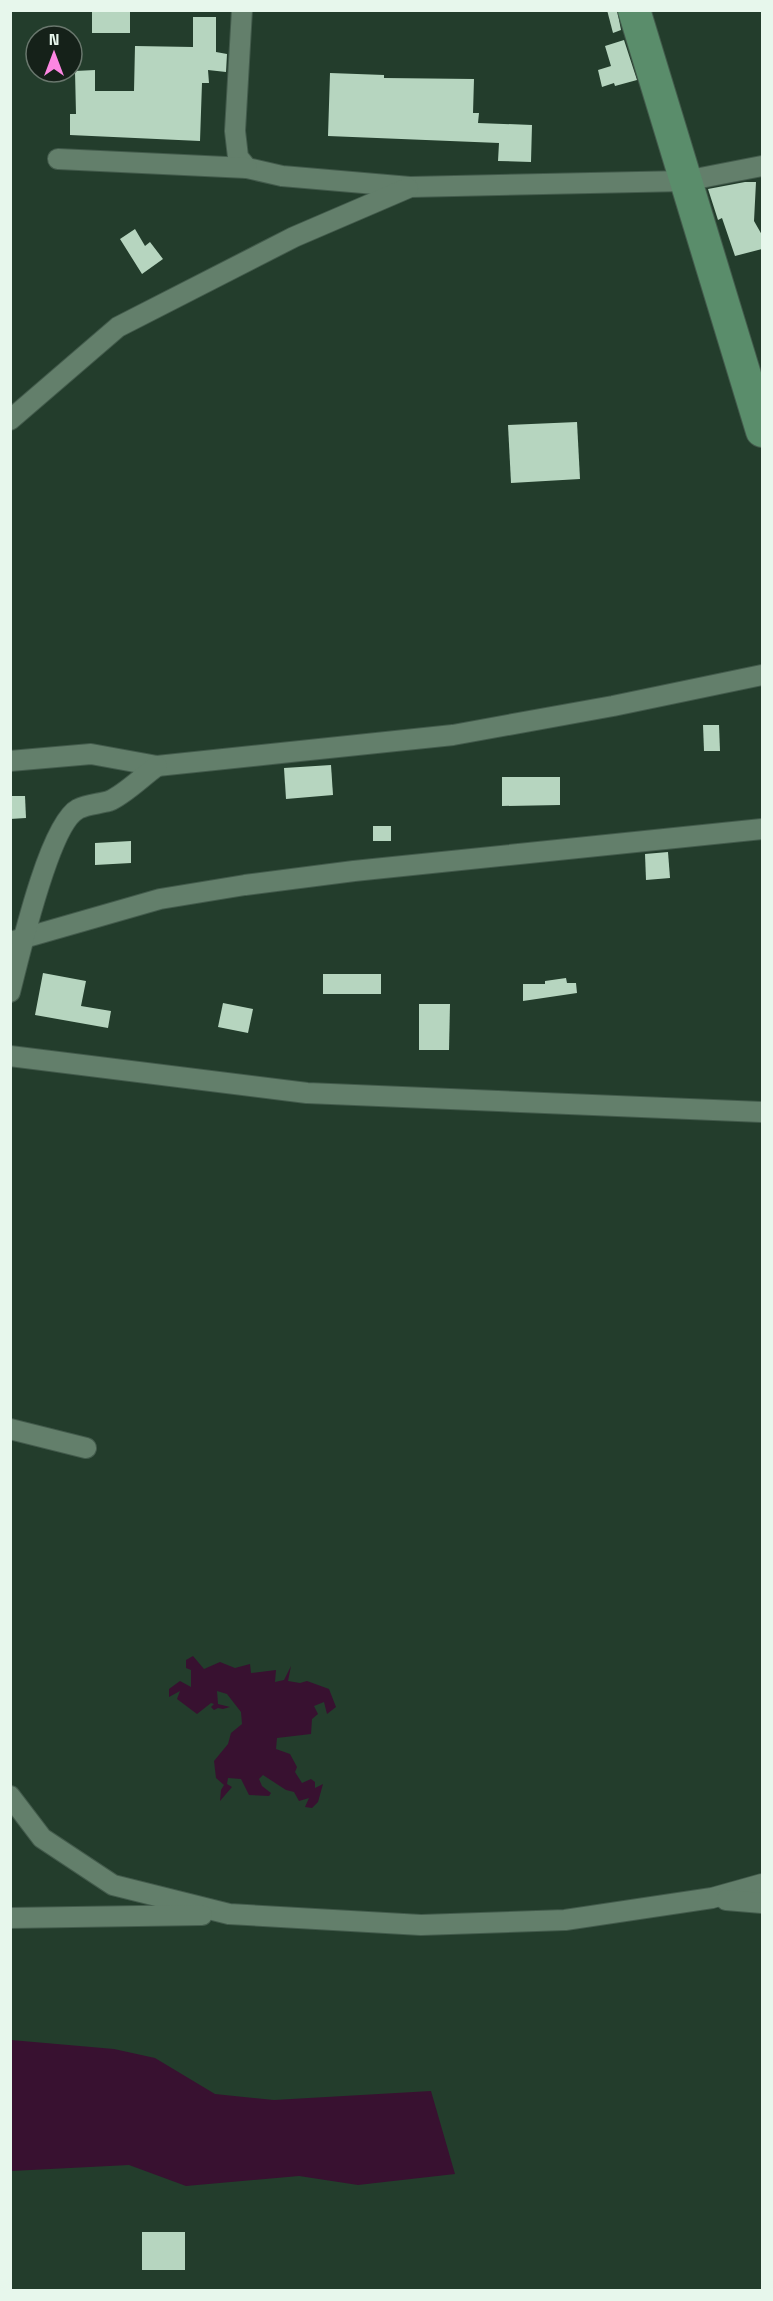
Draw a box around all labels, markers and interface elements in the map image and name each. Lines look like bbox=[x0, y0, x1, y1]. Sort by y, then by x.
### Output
north arrow bbox=[24, 24, 84, 84]
text: N bbox=[49, 29, 59, 50]

